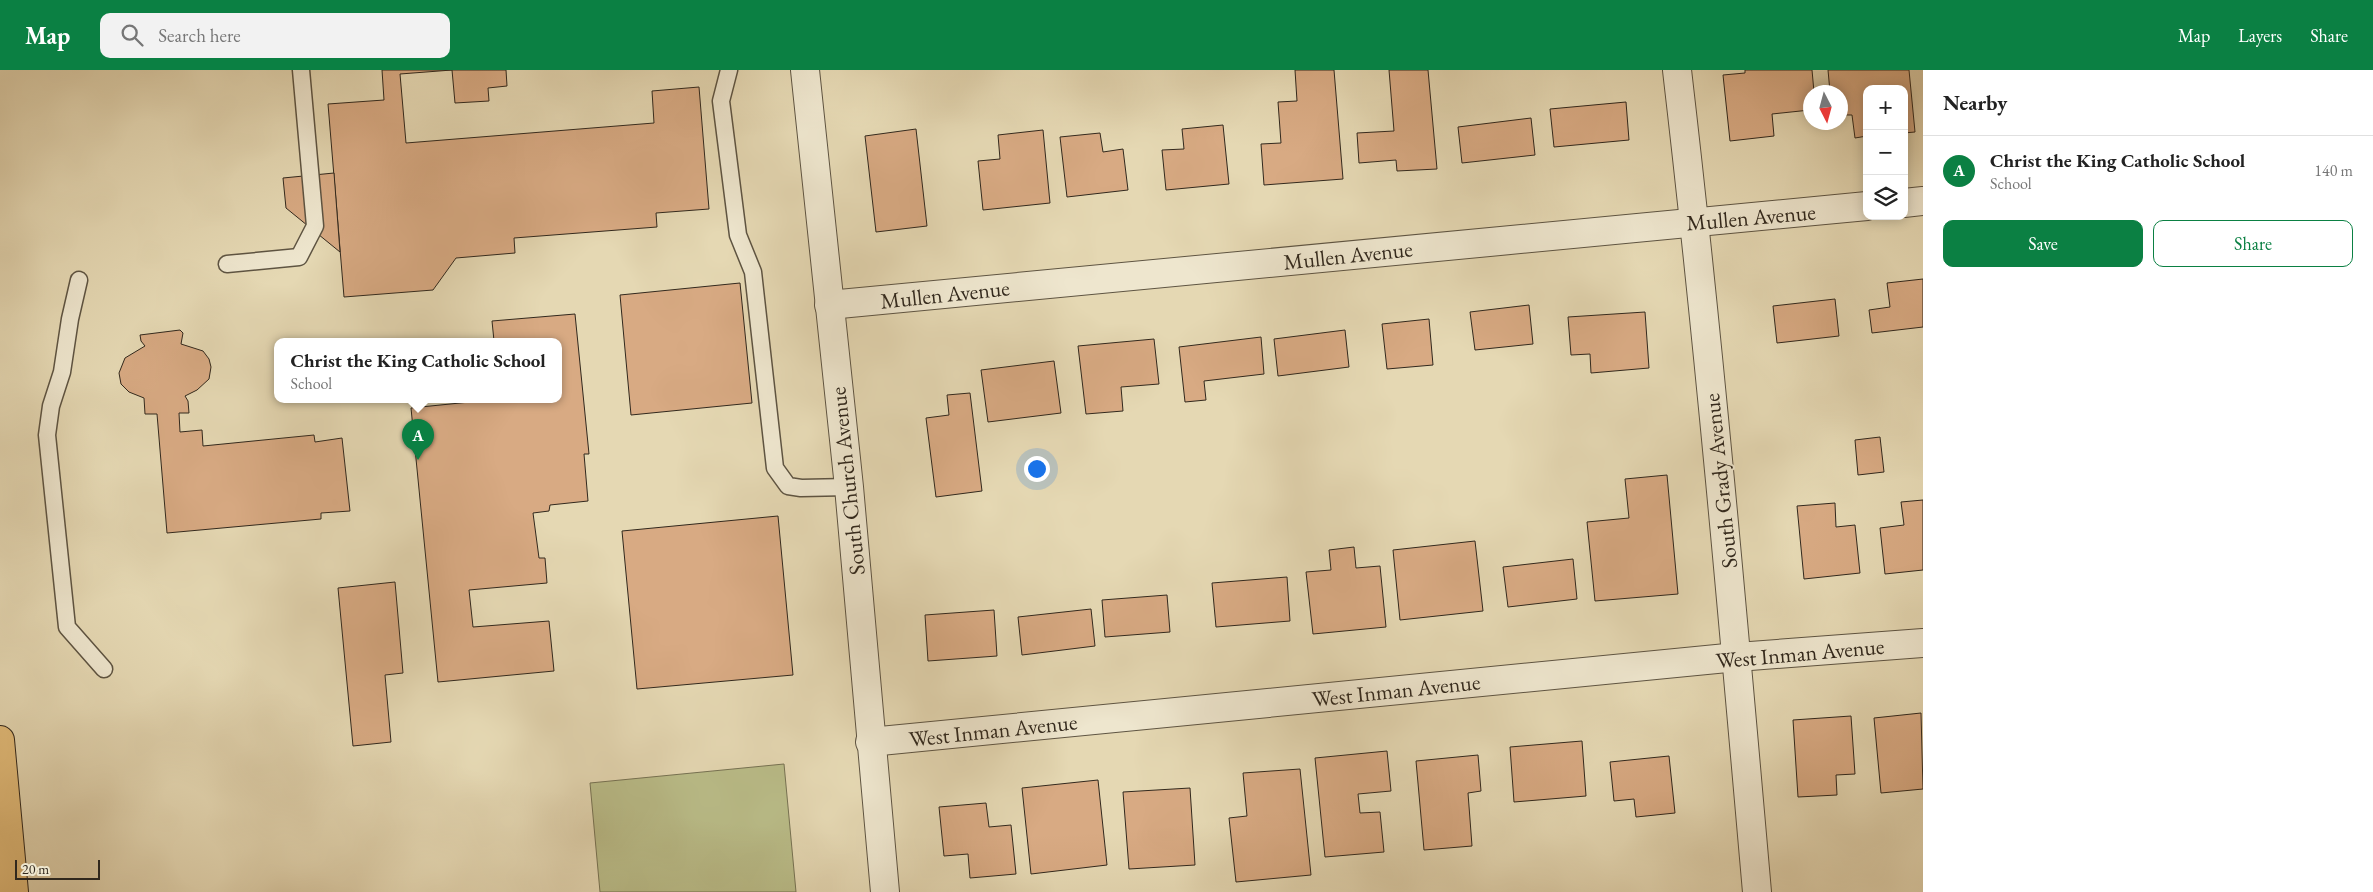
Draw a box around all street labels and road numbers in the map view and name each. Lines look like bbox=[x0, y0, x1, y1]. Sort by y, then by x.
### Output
street label: Mullen Avenue bbox=[1685, 197, 1817, 238]
street label: Mullen Avenue bbox=[1282, 234, 1414, 277]
street label: Mullen Avenue bbox=[879, 273, 1011, 316]
street label: South Church Avenue bbox=[823, 385, 872, 576]
street label: South Grady Avenue bbox=[1697, 392, 1744, 570]
street label: West Inman Avenue bbox=[1715, 632, 1886, 675]
street label: West Inman Avenue bbox=[1310, 667, 1482, 714]
street label: West Inman Avenue bbox=[907, 707, 1079, 754]

